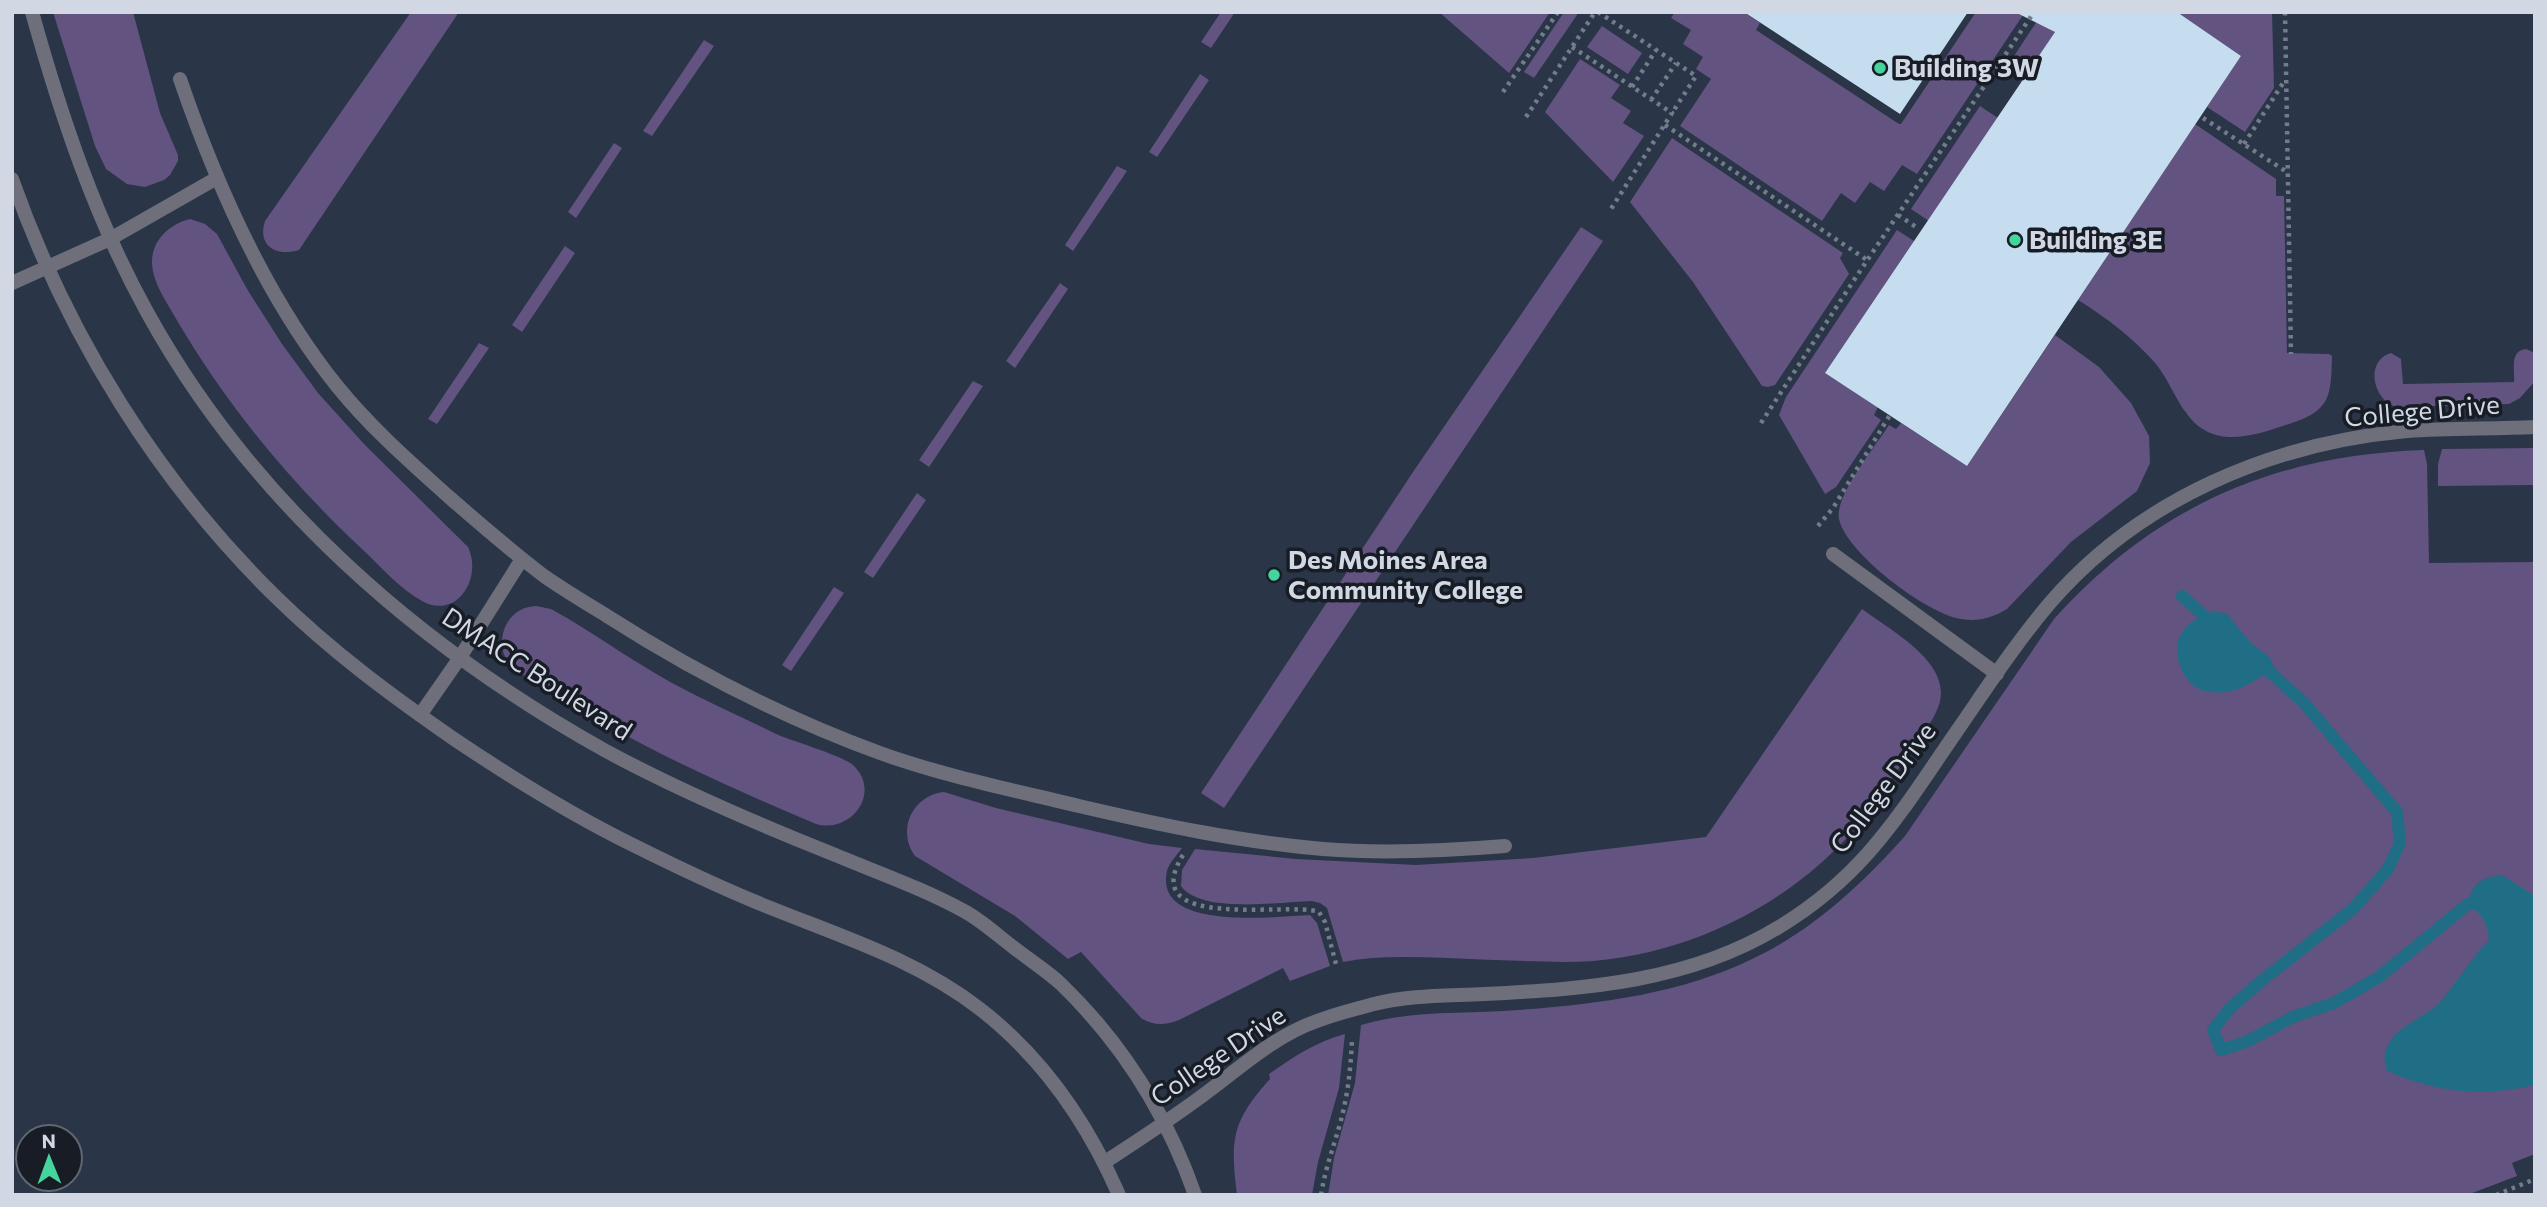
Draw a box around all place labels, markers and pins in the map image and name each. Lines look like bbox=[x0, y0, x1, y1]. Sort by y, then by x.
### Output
place label: Building 3W bbox=[1894, 51, 2039, 82]
marker: Building 3W bbox=[1872, 60, 1888, 76]
place label: Building 3E bbox=[2029, 223, 2163, 254]
marker: Building 3E bbox=[2007, 232, 2023, 248]
place label: Des Moines Area Community College bbox=[1288, 543, 1523, 604]
marker: Des Moines Area Community College bbox=[1266, 567, 1282, 583]

